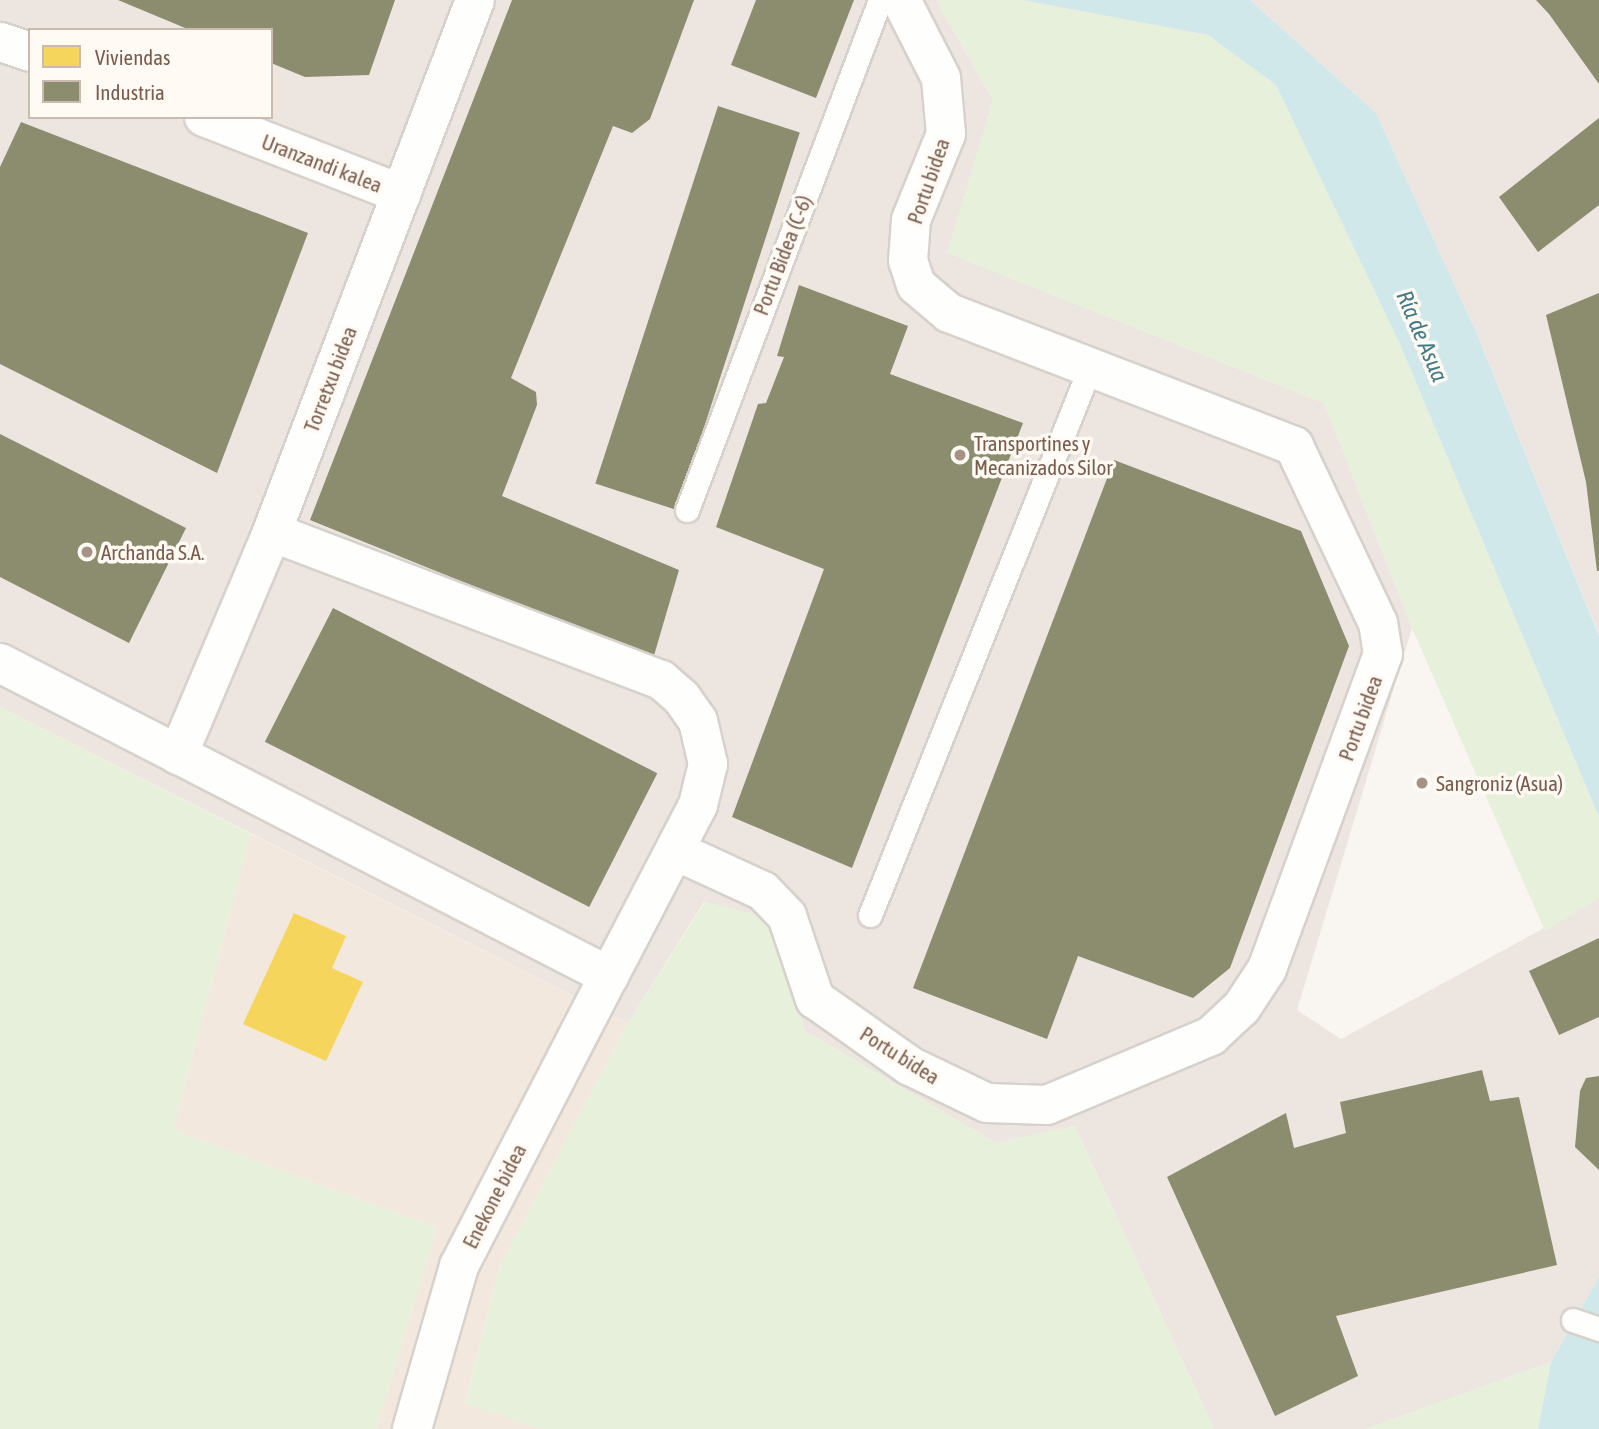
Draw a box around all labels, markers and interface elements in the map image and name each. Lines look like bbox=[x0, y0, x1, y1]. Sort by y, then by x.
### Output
legend bbox=[28, 28, 273, 119]
text: Viviendas bbox=[95, 45, 170, 69]
text: Industria bbox=[95, 80, 165, 104]
street label: Uranzandi kalea bbox=[258, 128, 386, 198]
street label: Portu bidea bbox=[902, 135, 954, 227]
street label: Portu Bidea (C-6) bbox=[748, 191, 816, 319]
water label: Ría de Asua bbox=[1390, 286, 1454, 386]
street label: Torretxu bidea bbox=[298, 323, 362, 435]
place label: Transportines y Mecanizados Silor bbox=[974, 430, 1113, 480]
marker: Transportines y Mecanizados Silor bbox=[952, 447, 968, 463]
place label: Archanda S.A. bbox=[101, 539, 205, 565]
marker: Archanda S.A. bbox=[79, 544, 95, 560]
street label: Portu bidea bbox=[1333, 672, 1387, 764]
place label: Sangroniz (Asua) bbox=[1436, 770, 1563, 796]
marker: Sangroniz (Asua) bbox=[1414, 775, 1430, 791]
street label: Portu bidea bbox=[856, 1021, 944, 1089]
street label: Enekone bidea bbox=[457, 1139, 531, 1253]

